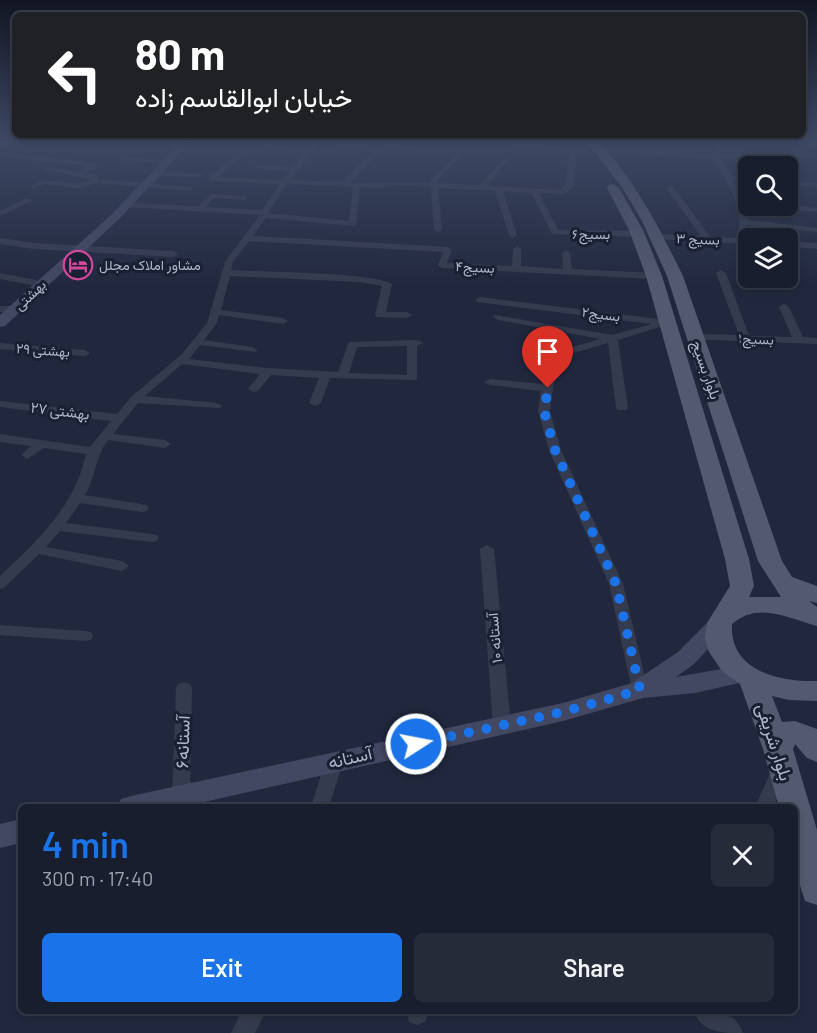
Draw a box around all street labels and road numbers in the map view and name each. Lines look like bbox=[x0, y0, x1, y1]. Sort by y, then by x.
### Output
street label: بسیج۶ bbox=[572, 225, 610, 245]
street label: بسیج ۳ bbox=[676, 229, 720, 251]
street label: بسیج۴ bbox=[455, 257, 495, 279]
street label: بهشتی bbox=[10, 276, 50, 314]
street label: بسیج۲ bbox=[580, 303, 621, 327]
street label: بسیج۱ bbox=[738, 329, 774, 351]
street label: بلوار بسیج bbox=[686, 338, 725, 402]
street label: بهشتی ۲۹ bbox=[15, 339, 71, 361]
street label: بهشتی ۲۷ bbox=[29, 397, 91, 425]
street label: آستانه ۱۰ bbox=[483, 611, 505, 664]
street label: بلوار شریفی bbox=[751, 700, 798, 784]
street label: آستانه۶ bbox=[170, 713, 194, 769]
street label: آستانه bbox=[326, 741, 376, 773]

